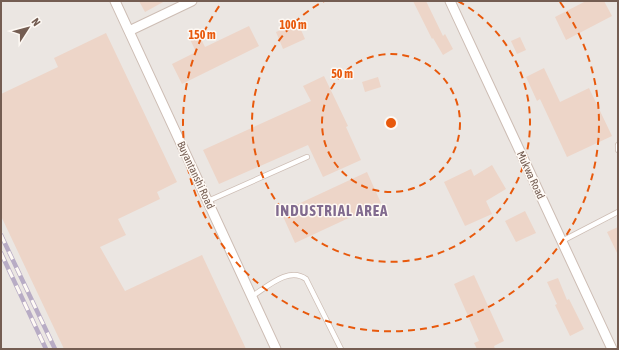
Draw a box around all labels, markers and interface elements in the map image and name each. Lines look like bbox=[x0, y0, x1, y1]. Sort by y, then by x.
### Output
north arrow bbox=[8, 8, 48, 48]
text: N bbox=[29, 16, 43, 28]
text: 100 m bbox=[279, 18, 307, 32]
text: 150 m bbox=[188, 28, 216, 42]
text: 50 m bbox=[331, 67, 353, 81]
centre of rings bbox=[384, 116, 398, 130]
street label: Buyantanshi Road bbox=[175, 139, 217, 211]
street label: Mukwa Road bbox=[515, 149, 547, 201]
district label: INDUSTRIAL AREA bbox=[276, 202, 388, 219]

